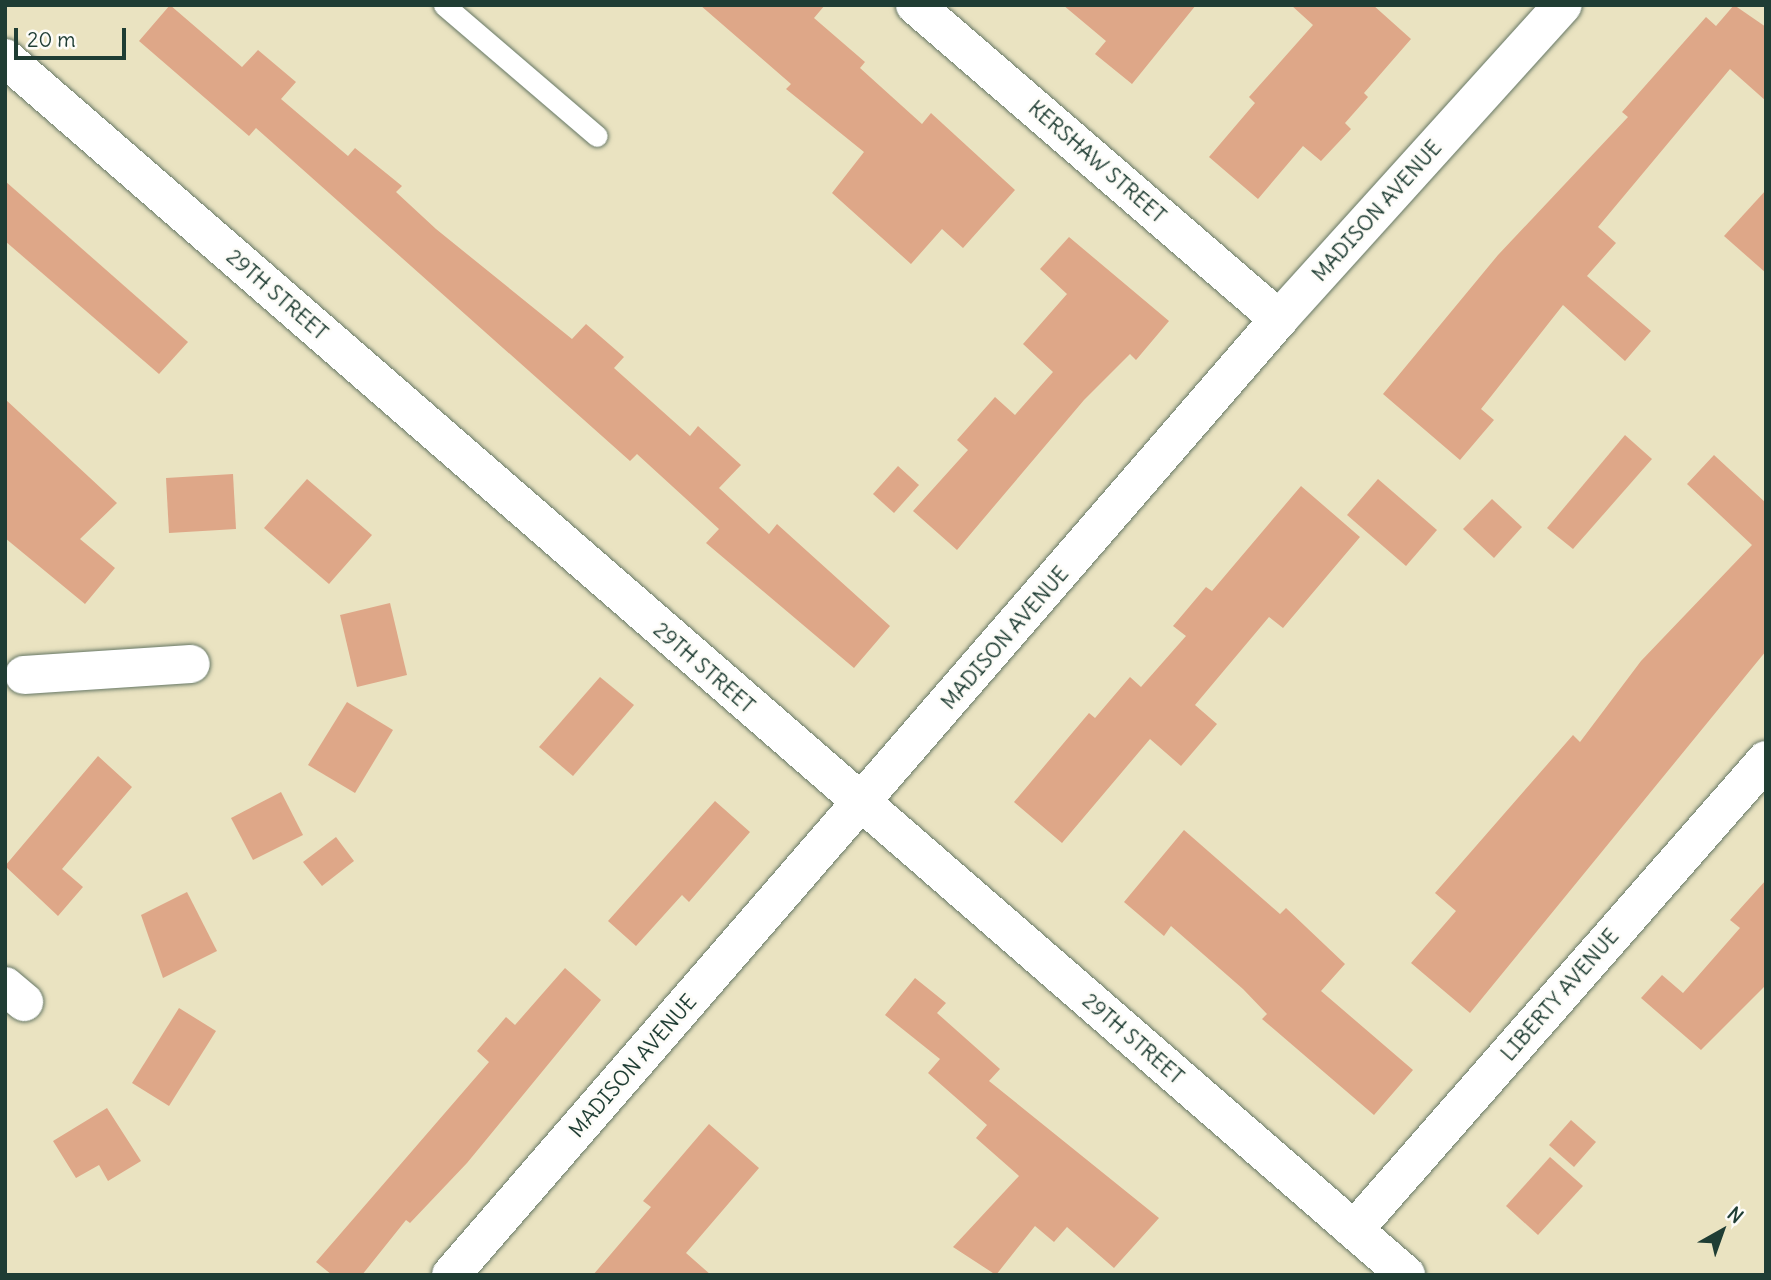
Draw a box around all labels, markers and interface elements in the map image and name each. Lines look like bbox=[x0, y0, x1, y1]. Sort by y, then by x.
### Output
scale bar bbox=[18, 14, 130, 58]
text: 20 m bbox=[27, 26, 76, 53]
street label: KERSHAW STREET bbox=[1023, 95, 1171, 229]
street label: MADISON AVENUE bbox=[1307, 135, 1447, 287]
street label: 29TH STREET bbox=[221, 244, 333, 346]
street label: MADISON AVENUE bbox=[936, 561, 1074, 715]
street label: 29TH STREET bbox=[648, 617, 760, 719]
street label: LIBERTY AVENUE bbox=[1496, 924, 1624, 1066]
street label: 29TH STREET bbox=[1077, 988, 1189, 1090]
street label: MADISON AVENUE bbox=[564, 989, 702, 1143]
north arrow bbox=[1687, 1196, 1757, 1266]
text: N bbox=[1723, 1201, 1748, 1228]

